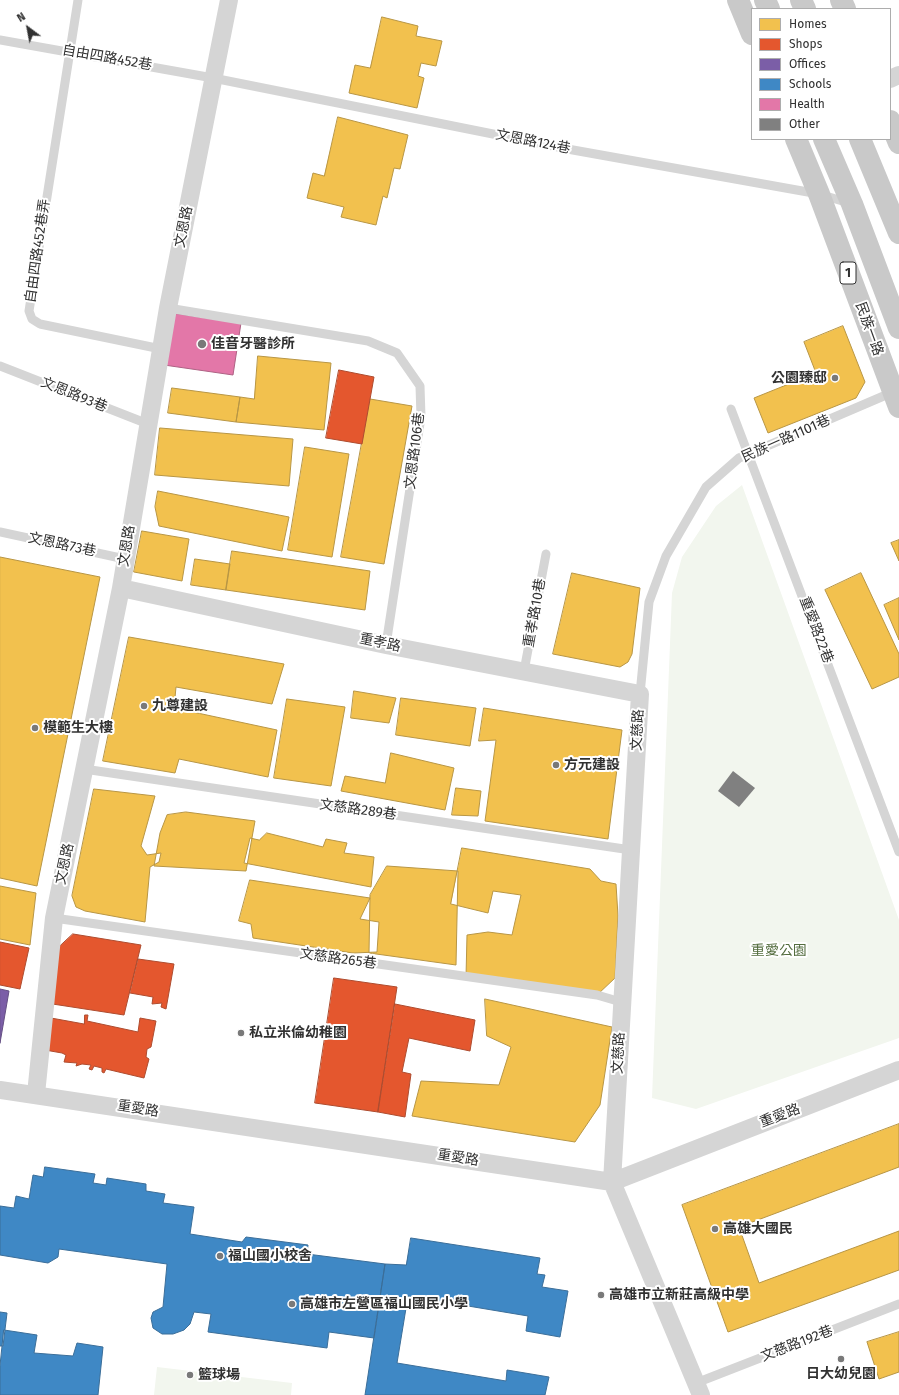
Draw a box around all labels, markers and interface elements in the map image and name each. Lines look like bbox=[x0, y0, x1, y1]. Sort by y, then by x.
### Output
north arrow bbox=[8, 8, 48, 48]
legend bbox=[751, 8, 891, 140]
text: N bbox=[15, 10, 28, 25]
text: Homes bbox=[789, 17, 827, 31]
text: Shops bbox=[789, 37, 822, 51]
street label: 自由四路452巷 bbox=[61, 42, 153, 74]
text: Offices bbox=[789, 57, 826, 71]
text: Schools bbox=[789, 77, 831, 91]
text: Health bbox=[789, 97, 825, 111]
text: Other bbox=[789, 117, 820, 131]
street label: 文恩路124巷 bbox=[494, 126, 572, 158]
street label: 自由四路452巷弄 bbox=[22, 198, 54, 304]
street label: 文恩路 bbox=[172, 205, 196, 249]
road number: 1 bbox=[840, 262, 856, 284]
street label: 民族一路 bbox=[852, 300, 886, 358]
place label: 佳音牙醫診所 bbox=[211, 336, 295, 352]
marker: 佳音牙醫診所 bbox=[196, 338, 208, 350]
place label: 公園臻邸 bbox=[771, 370, 827, 386]
marker: 公園臻邸 bbox=[830, 373, 840, 383]
street label: 文恩路93巷 bbox=[38, 374, 110, 416]
street label: 文恩路106巷 bbox=[402, 412, 428, 490]
street label: 民族一路1101巷 bbox=[739, 412, 833, 466]
street label: 文恩路 bbox=[115, 524, 139, 568]
street label: 文恩路73巷 bbox=[26, 530, 98, 560]
street label: 重孝路10巷 bbox=[521, 577, 549, 649]
street label: 重愛路22巷 bbox=[796, 594, 836, 666]
street label: 重孝路 bbox=[358, 630, 402, 656]
place label: 九尊建設 bbox=[152, 698, 208, 714]
marker: 九尊建設 bbox=[139, 701, 149, 711]
street label: 文慈路 bbox=[629, 709, 647, 751]
place label: 模範生大樓 bbox=[43, 720, 113, 736]
marker: 模範生大樓 bbox=[30, 723, 40, 733]
place label: 方元建設 bbox=[564, 757, 620, 773]
marker: 方元建設 bbox=[551, 760, 561, 770]
street label: 文慈路289巷 bbox=[318, 796, 398, 824]
street label: 文恩路 bbox=[52, 842, 78, 886]
park label: 重愛公園 bbox=[751, 943, 807, 959]
street label: 文慈路265巷 bbox=[299, 945, 377, 973]
place label: 私立米倫幼稚園 bbox=[249, 1025, 347, 1041]
marker: 私立米倫幼稚園 bbox=[236, 1028, 246, 1038]
street label: 文慈路 bbox=[610, 1032, 628, 1074]
street label: 重愛路 bbox=[116, 1097, 160, 1121]
street label: 重愛路 bbox=[757, 1101, 803, 1131]
street label: 重愛路 bbox=[436, 1146, 480, 1170]
place label: 高雄大國民 bbox=[723, 1221, 793, 1237]
marker: 高雄大國民 bbox=[710, 1224, 720, 1234]
place label: 福山國小校舍 bbox=[228, 1248, 312, 1264]
marker: 福山國小校舍 bbox=[215, 1251, 225, 1261]
place label: 高雄市立新莊高級中學 bbox=[609, 1287, 749, 1303]
marker: 高雄市立新莊高級中學 bbox=[596, 1290, 606, 1300]
place label: 高雄市左營區福山國民小學 bbox=[300, 1296, 468, 1312]
marker: 高雄市左營區福山國民小學 bbox=[287, 1299, 297, 1309]
street label: 文慈路192巷 bbox=[758, 1323, 836, 1365]
marker: 日大幼兒園 bbox=[836, 1354, 846, 1364]
place label: 日大幼兒園 bbox=[806, 1366, 876, 1382]
place label: 籃球場 bbox=[198, 1367, 240, 1383]
marker: 籃球場 bbox=[185, 1370, 195, 1380]

